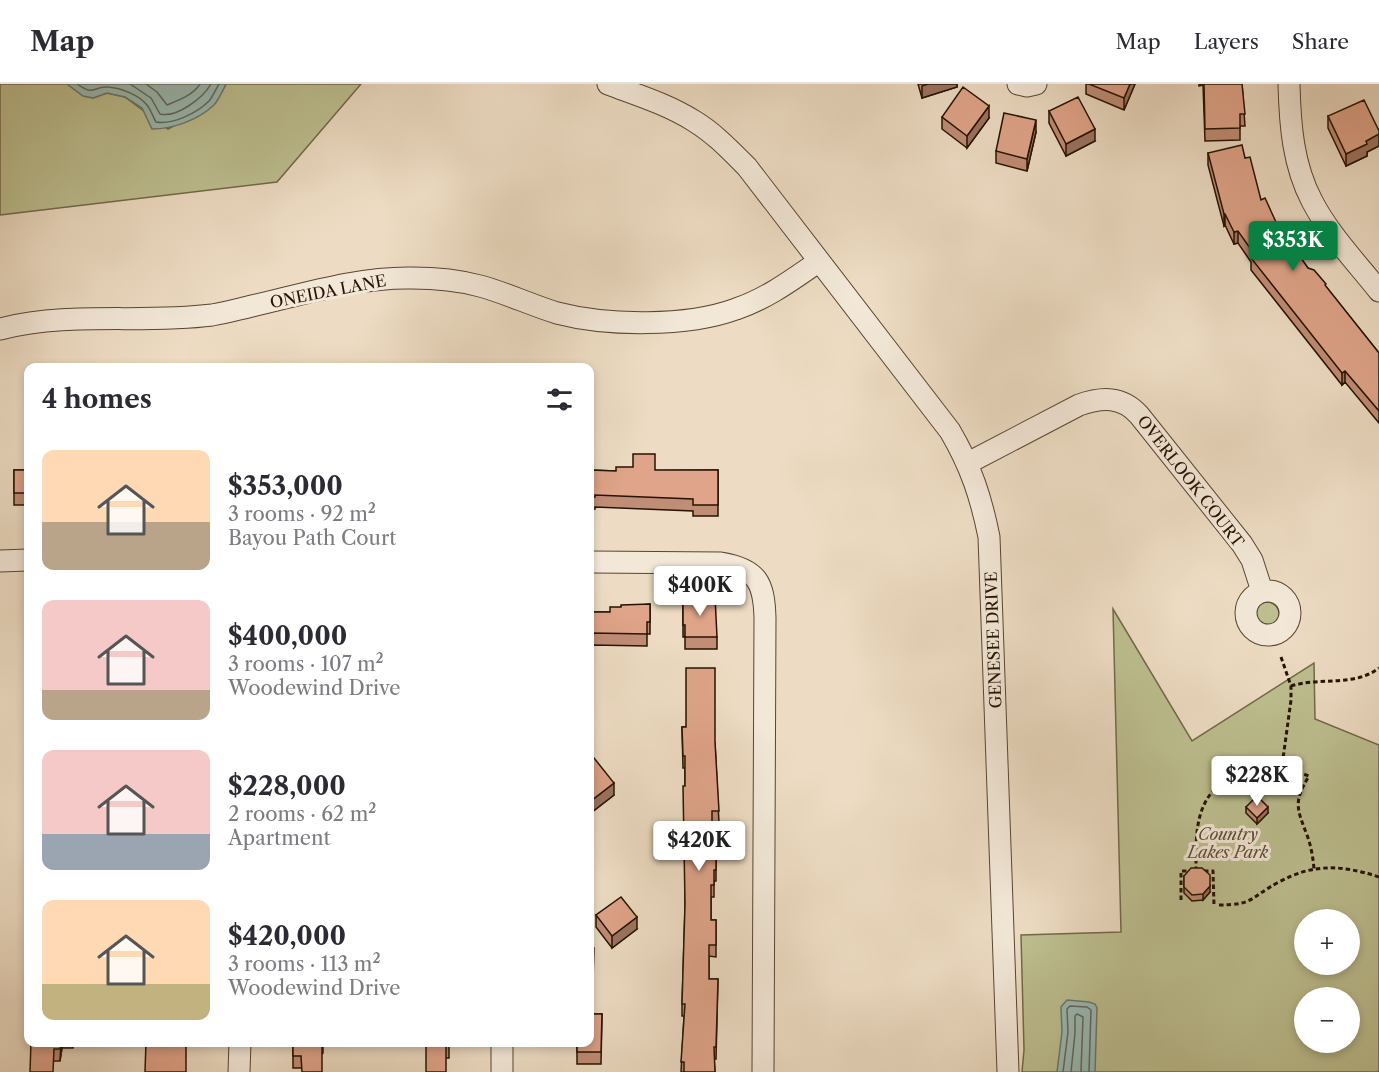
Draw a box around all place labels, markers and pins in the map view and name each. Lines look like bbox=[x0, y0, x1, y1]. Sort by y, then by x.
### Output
pin: $353K bbox=[1251, 221, 1335, 272]
pin: $400K bbox=[658, 566, 742, 617]
pin: $228K bbox=[1215, 756, 1299, 807]
pin: $420K bbox=[657, 821, 741, 872]

